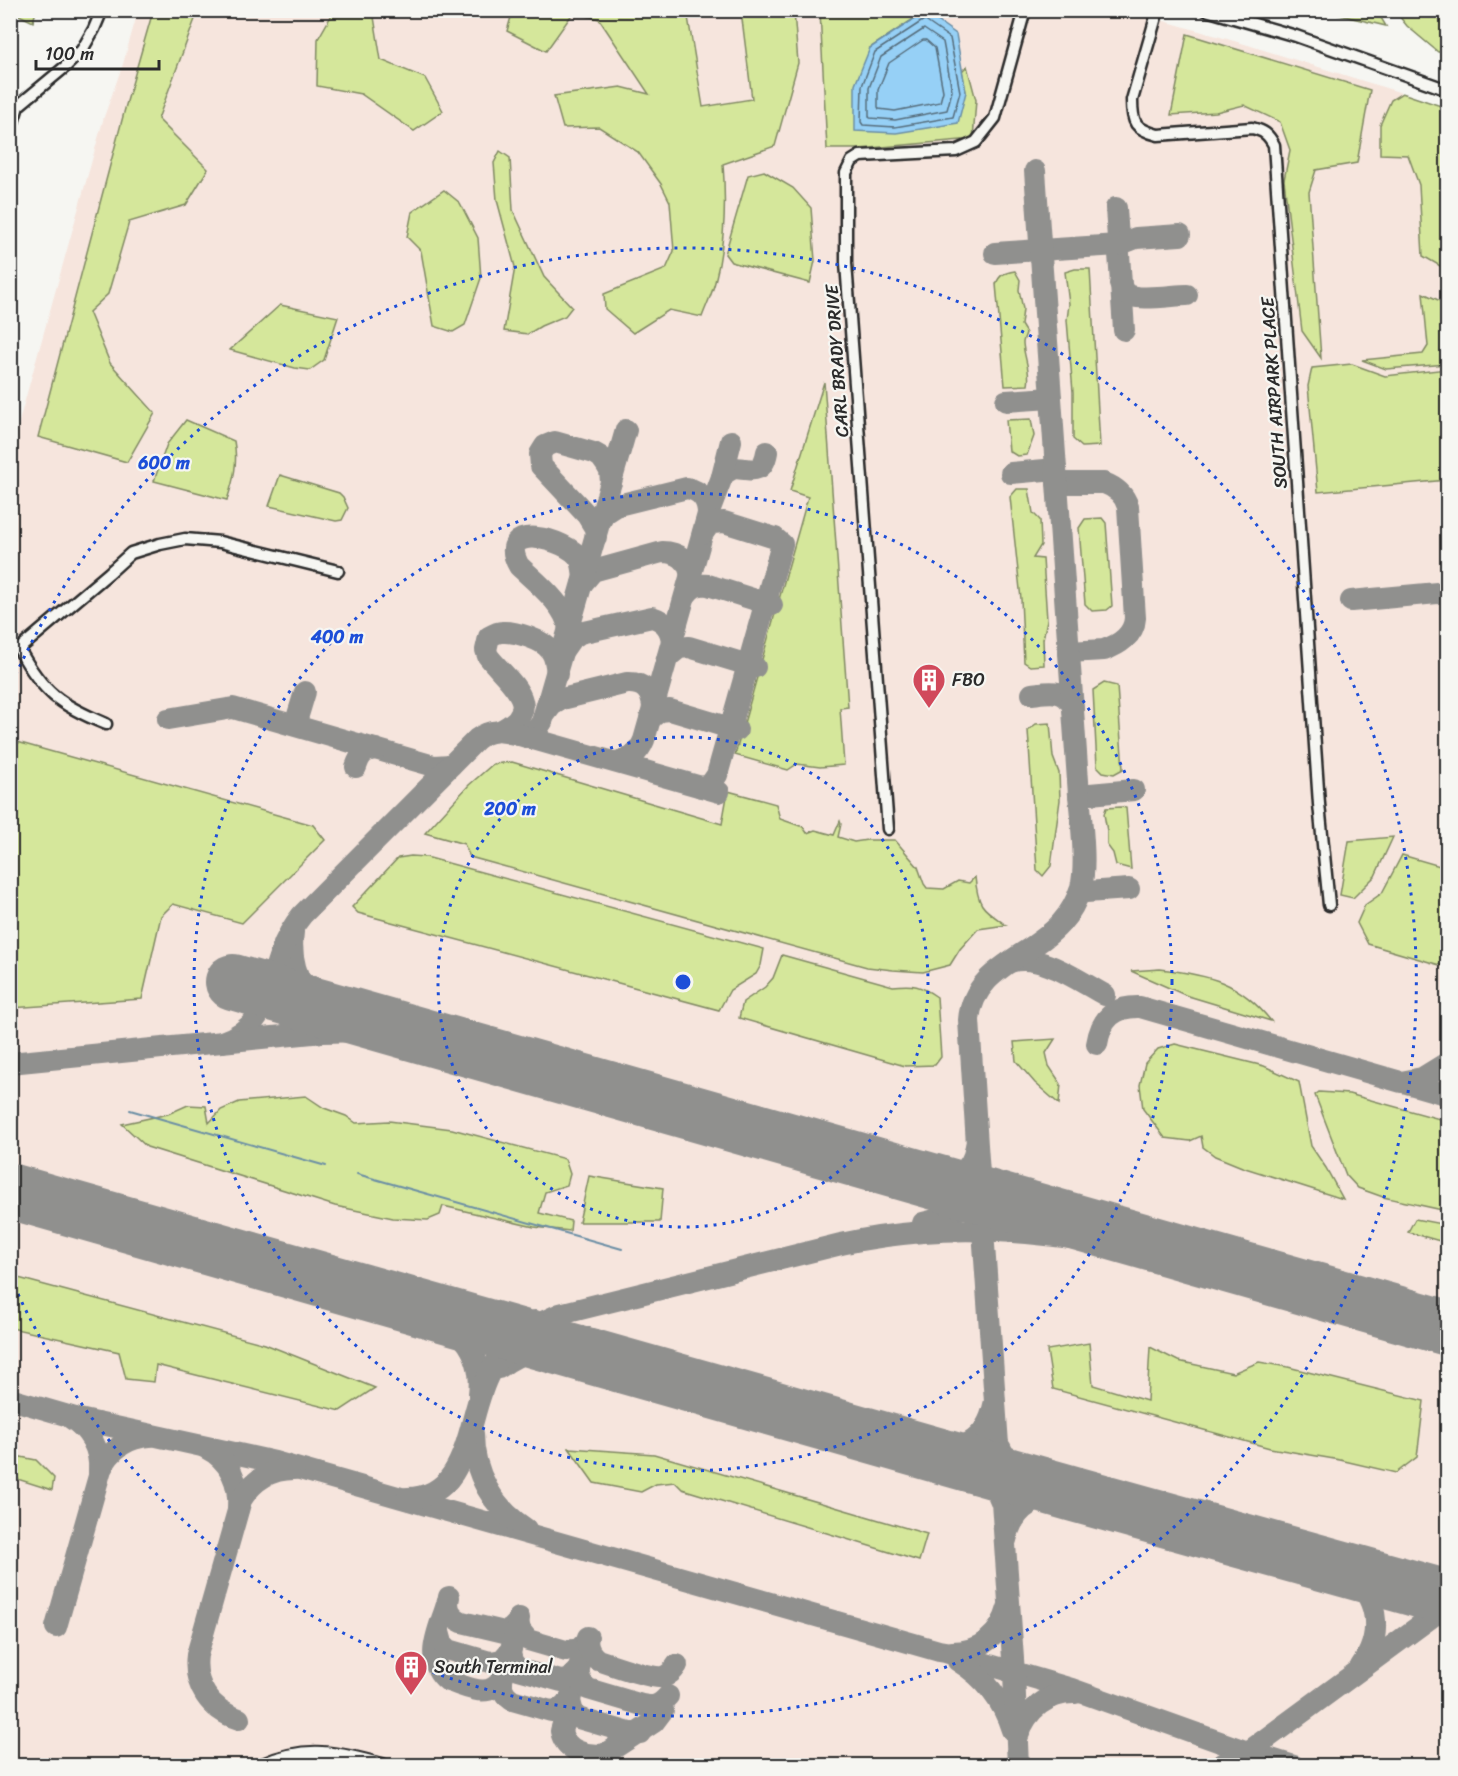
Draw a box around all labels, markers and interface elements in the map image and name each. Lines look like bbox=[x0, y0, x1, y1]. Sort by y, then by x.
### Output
scale bar bbox=[36, 33, 159, 71]
text: 100 m bbox=[45, 38, 94, 70]
street label: CARL BRADY DRIVE bbox=[816, 283, 858, 438]
street label: SOUTH AIRPARK PLACE bbox=[1251, 295, 1297, 490]
text: 600 m bbox=[137, 447, 190, 479]
text: 400 m bbox=[310, 621, 363, 653]
building icon: FBO bbox=[911, 662, 947, 709]
place label: FBO bbox=[952, 664, 985, 696]
text: 200 m bbox=[483, 793, 536, 825]
centre of rings bbox=[673, 972, 693, 992]
building icon: South Terminal bbox=[393, 1649, 429, 1696]
place label: South Terminal bbox=[434, 1651, 554, 1683]

